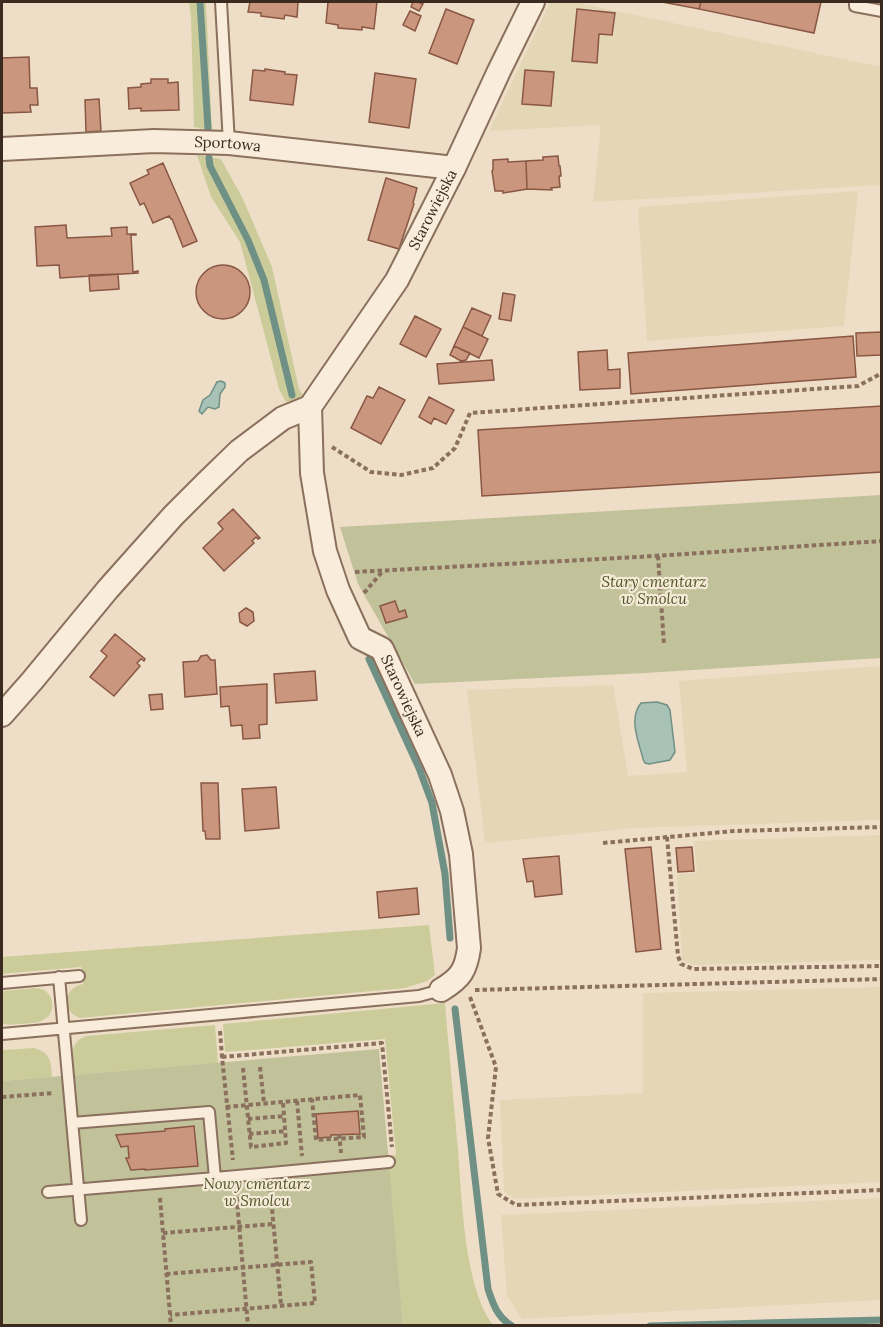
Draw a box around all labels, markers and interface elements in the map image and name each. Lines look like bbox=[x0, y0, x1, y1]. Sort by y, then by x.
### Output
street label: Sportowa bbox=[194, 132, 262, 156]
street label: Starowiejska bbox=[404, 166, 461, 253]
park label: Stary cmentarz w Smolcu bbox=[601, 572, 707, 608]
street label: Starowiejska bbox=[377, 651, 431, 740]
park label: Nowy cmentarz w Smolcu bbox=[204, 1174, 310, 1210]

